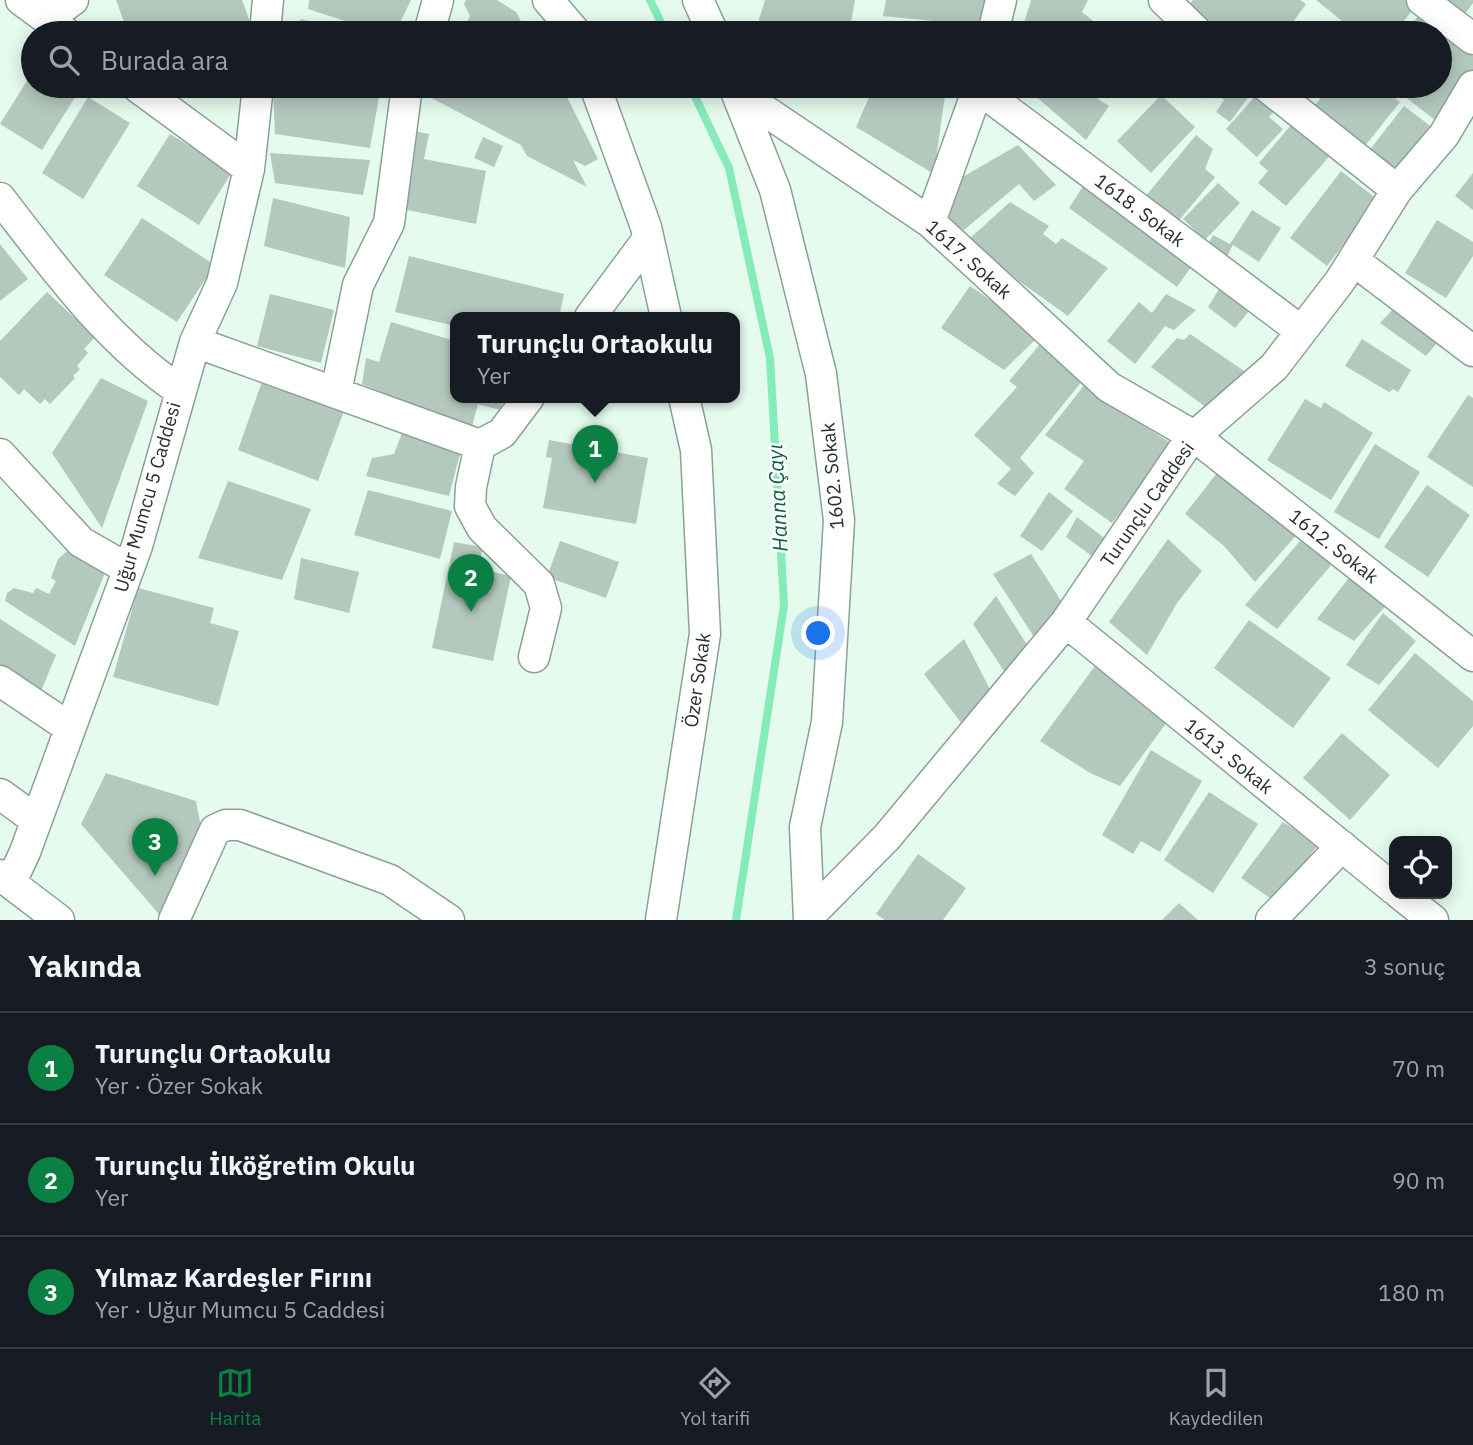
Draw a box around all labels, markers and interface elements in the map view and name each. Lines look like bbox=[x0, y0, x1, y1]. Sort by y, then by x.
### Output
search box bbox=[21, 21, 1452, 98]
icon: search bbox=[45, 41, 83, 79]
text: Burada ara bbox=[101, 43, 228, 77]
street label: 1618. Sokak bbox=[1090, 168, 1190, 252]
street label: 1617. Sokak bbox=[921, 214, 1017, 304]
popup bbox=[450, 312, 740, 403]
text: Turunçlu Ortaokulu bbox=[477, 326, 713, 360]
text: Yer bbox=[477, 360, 510, 390]
street label: Uğur Mumcu 5 Caddesi bbox=[108, 399, 186, 595]
street label: 1602. Sokak bbox=[815, 422, 849, 530]
pin: 1 bbox=[572, 425, 618, 483]
street label: Turunçlu Caddesi bbox=[1095, 437, 1199, 571]
water label: Hanna Çayı bbox=[760, 443, 794, 553]
street label: 1612. Sokak bbox=[1284, 504, 1384, 588]
pin: 2 bbox=[448, 554, 494, 612]
your location bbox=[801, 616, 835, 650]
street label: Özer Sokak bbox=[678, 631, 716, 729]
street label: 1613. Sokak bbox=[1180, 713, 1278, 799]
pin: 3 bbox=[132, 818, 178, 876]
map controls bbox=[1389, 836, 1452, 899]
button: locate bbox=[1389, 836, 1452, 899]
text: Yakında bbox=[28, 946, 142, 985]
text: 3 sonuç bbox=[1364, 951, 1445, 981]
text: Turunçlu Ortaokulu bbox=[95, 1036, 331, 1070]
text: 1 bbox=[44, 1053, 58, 1083]
text: 70 m bbox=[1392, 1053, 1445, 1083]
text: Yer · Özer Sokak bbox=[95, 1070, 263, 1100]
text: Turunçlu İlköğretim Okulu bbox=[95, 1148, 416, 1182]
text: 2 bbox=[44, 1165, 58, 1195]
text: 90 m bbox=[1392, 1165, 1445, 1195]
text: Yer bbox=[95, 1182, 129, 1212]
text: Yılmaz Kardeşler Fırını bbox=[95, 1260, 372, 1294]
text: 3 bbox=[44, 1277, 58, 1307]
text: 180 m bbox=[1378, 1277, 1445, 1307]
text: Yer · Uğur Mumcu 5 Caddesi bbox=[95, 1294, 385, 1324]
tab: Harita bbox=[209, 1364, 261, 1430]
tab: Yol tarifi bbox=[680, 1364, 750, 1430]
tab: Kaydedilen bbox=[1169, 1364, 1264, 1430]

